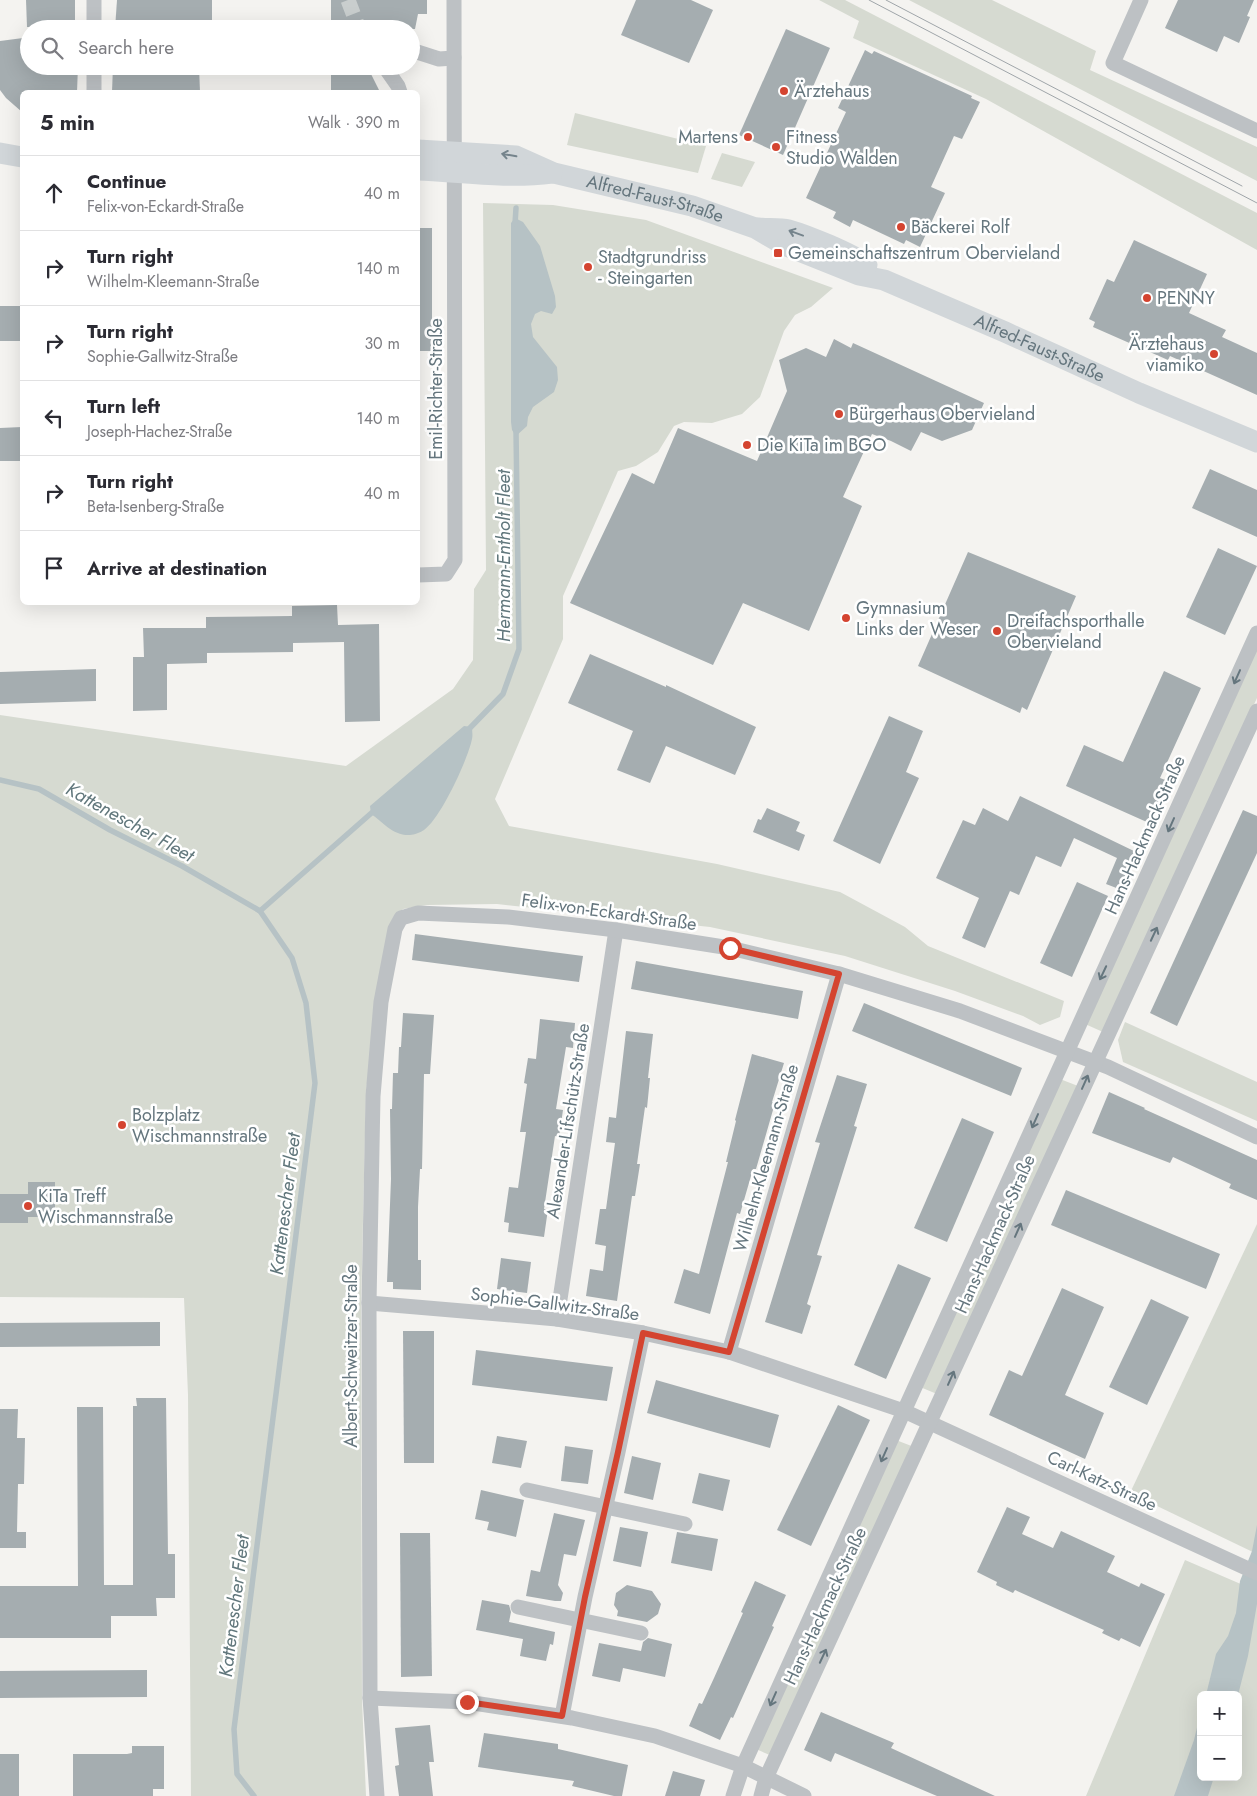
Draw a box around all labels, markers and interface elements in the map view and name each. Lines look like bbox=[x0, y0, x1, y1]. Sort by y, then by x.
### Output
search box bbox=[20, 20, 420, 75]
icon: search bbox=[38, 34, 66, 62]
text: Search here bbox=[78, 34, 174, 61]
place label: Ärztehaus bbox=[794, 78, 869, 104]
marker: Ärztehaus bbox=[778, 85, 790, 97]
text: 5 min bbox=[40, 108, 95, 138]
text: Walk · 390 m bbox=[308, 111, 400, 134]
place label: Martens bbox=[678, 124, 738, 150]
place label: Fitness Studio Walden bbox=[786, 124, 898, 171]
marker: Martens bbox=[742, 131, 754, 143]
marker: Fitness Studio Walden bbox=[770, 141, 782, 153]
one-way arrow bbox=[502, 150, 518, 160]
text: Continue bbox=[87, 168, 166, 195]
street label: Alfred-Faust-Straße bbox=[584, 168, 727, 229]
icon: ahead bbox=[40, 179, 68, 207]
text: 40 m bbox=[364, 182, 400, 205]
text: Felix-von-Eckardt-Straße bbox=[87, 195, 244, 218]
place label: Bäckerei Rolf bbox=[911, 214, 1011, 240]
marker: Bäckerei Rolf bbox=[895, 221, 907, 233]
one-way arrow bbox=[788, 228, 804, 237]
place label: Gemeinschaftszentrum Obervieland bbox=[788, 240, 1060, 266]
text: Turn right bbox=[87, 243, 173, 270]
place label: Stadtgrundriss - Steingarten bbox=[598, 244, 706, 291]
marker: Gemeinschaftszentrum Obervieland bbox=[772, 247, 784, 259]
icon: right bbox=[40, 254, 68, 282]
text: 140 m bbox=[357, 257, 400, 280]
marker: Stadtgrundriss - Steingarten bbox=[582, 261, 594, 273]
text: Wilhelm-Kleemann-Straße bbox=[87, 270, 259, 293]
place label: PENNY bbox=[1157, 285, 1216, 311]
marker: PENNY bbox=[1141, 292, 1153, 304]
street label: Alfred-Faust-Straße bbox=[970, 307, 1109, 389]
text: Turn right bbox=[87, 318, 173, 345]
street label: Emil-Richter-Straße bbox=[423, 318, 449, 460]
icon: right bbox=[40, 329, 68, 357]
place label: Ärztehaus viamiko bbox=[1129, 331, 1204, 378]
text: 30 m bbox=[364, 332, 400, 355]
text: Sophie-Gallwitz-Straße bbox=[87, 345, 238, 368]
marker: Ärztehaus viamiko bbox=[1208, 348, 1220, 360]
text: Turn left bbox=[87, 393, 160, 420]
place label: Bürgerhaus Obervieland bbox=[849, 401, 1035, 427]
icon: left bbox=[40, 404, 68, 432]
text: 140 m bbox=[357, 407, 400, 430]
marker: Bürgerhaus Obervieland bbox=[833, 408, 845, 420]
text: Joseph-Hachez-Straße bbox=[87, 420, 232, 443]
place label: Die KiTa im BGO bbox=[757, 432, 886, 458]
marker: Die KiTa im BGO bbox=[741, 439, 753, 451]
text: Turn right bbox=[87, 468, 173, 495]
water label: Hermann-Entholt Fleet bbox=[490, 468, 517, 642]
icon: right bbox=[40, 479, 68, 507]
text: 40 m bbox=[364, 482, 400, 505]
text: Beta-Isenberg-Straße bbox=[87, 495, 224, 518]
icon: arrive bbox=[40, 554, 68, 582]
text: Arrive at destination bbox=[87, 555, 267, 582]
place label: Gymnasium Links der Weser bbox=[856, 595, 979, 642]
place label: Dreifachsporthalle Obervieland bbox=[1007, 608, 1144, 655]
marker: Gymnasium Links der Weser bbox=[840, 612, 852, 624]
marker: Dreifachsporthalle Obervieland bbox=[991, 625, 1003, 637]
one-way arrow bbox=[1232, 669, 1241, 684]
street label: Hans-Hackmack-Straße bbox=[1098, 751, 1192, 919]
water label: Kattenescher Fleet bbox=[61, 776, 200, 869]
one-way arrow bbox=[1165, 817, 1175, 832]
street label: Felix-von-Eckardt-Straße bbox=[520, 887, 698, 937]
one-way arrow bbox=[1149, 927, 1159, 942]
route start bbox=[719, 937, 742, 960]
one-way arrow bbox=[1098, 965, 1107, 980]
street label: Alexander-Lifschütz-Straße bbox=[540, 1021, 596, 1221]
street label: Wilhelm-Kleemann-Straße bbox=[727, 1061, 805, 1255]
one-way arrow bbox=[1081, 1075, 1091, 1090]
place label: Bolzplatz Wischmannstraße bbox=[132, 1102, 267, 1149]
one-way arrow bbox=[1030, 1113, 1040, 1128]
marker: Bolzplatz Wischmannstraße bbox=[116, 1119, 128, 1131]
water label: Kattenescher Fleet bbox=[263, 1130, 307, 1277]
street label: Hans-Hackmack-Straße bbox=[948, 1150, 1042, 1318]
place label: KiTa Treff Wischmannstraße bbox=[38, 1183, 173, 1230]
marker: KiTa Treff Wischmannstraße bbox=[22, 1200, 34, 1212]
one-way arrow bbox=[1014, 1223, 1024, 1238]
street label: Albert-Schweitzer-Straße bbox=[338, 1264, 364, 1448]
street label: Sophie-Gallwitz-Straße bbox=[469, 1281, 641, 1327]
one-way arrow bbox=[947, 1371, 956, 1386]
street label: Carl-Katz-Straße bbox=[1043, 1444, 1161, 1518]
one-way arrow bbox=[879, 1447, 888, 1462]
street label: Hans-Hackmack-Straße bbox=[777, 1523, 873, 1689]
water label: Kattenescher Fleet bbox=[212, 1532, 256, 1679]
one-way arrow bbox=[819, 1649, 828, 1664]
route end bbox=[456, 1691, 479, 1714]
one-way arrow bbox=[768, 1691, 778, 1706]
map controls bbox=[1197, 1691, 1242, 1781]
button: + bbox=[1197, 1691, 1242, 1736]
button: − bbox=[1197, 1736, 1242, 1781]

